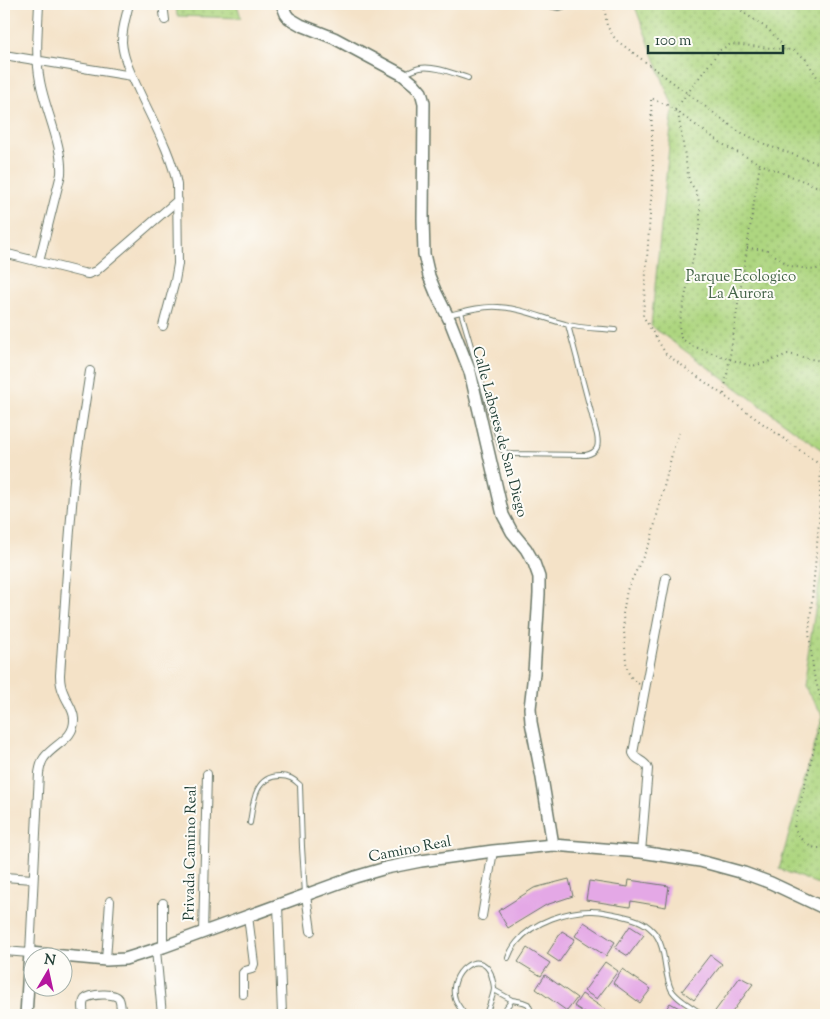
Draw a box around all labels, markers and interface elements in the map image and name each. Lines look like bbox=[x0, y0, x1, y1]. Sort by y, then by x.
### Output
scale bar bbox=[648, 22, 782, 54]
text: 100 m bbox=[655, 31, 692, 52]
park label: Parque Ecologico La Aurora bbox=[686, 267, 796, 305]
street label: Calle Labores de San Diego bbox=[466, 344, 532, 520]
street label: Privada Camino Real bbox=[179, 785, 203, 921]
street label: Camino Real bbox=[367, 832, 453, 868]
north arrow bbox=[22, 946, 72, 996]
text: N bbox=[43, 950, 57, 972]

